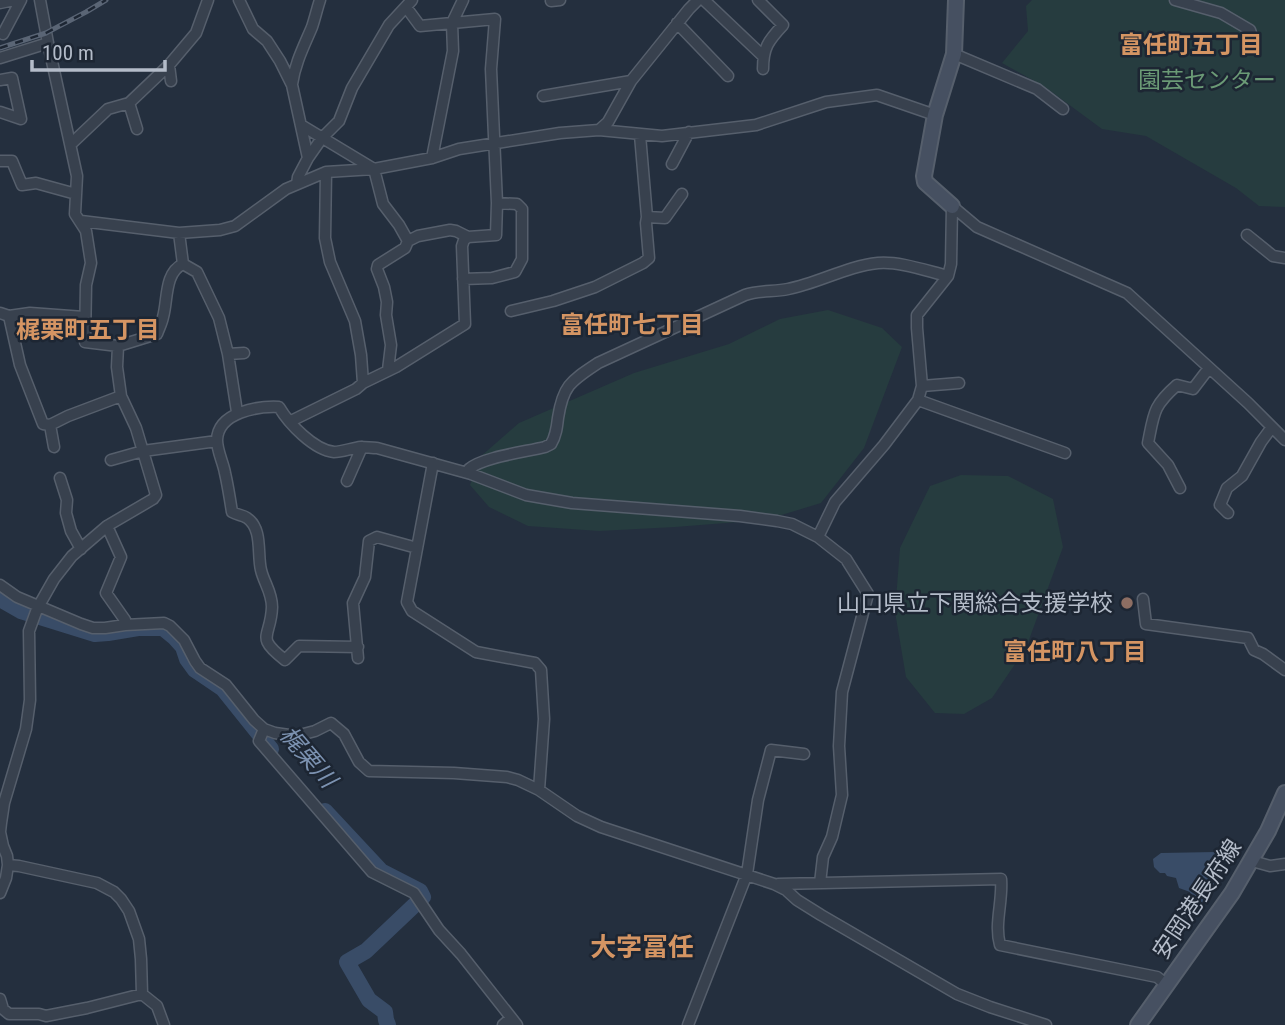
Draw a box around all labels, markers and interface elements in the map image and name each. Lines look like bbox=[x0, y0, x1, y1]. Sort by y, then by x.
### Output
scale bar bbox=[32, 28, 164, 72]
district label: 富任町五丁目 bbox=[1119, 31, 1263, 59]
text: 100 m bbox=[42, 41, 94, 65]
park label: 園芸センター bbox=[1138, 67, 1276, 94]
district label: 富任町七丁目 bbox=[560, 311, 704, 339]
district label: 梶栗町五丁目 bbox=[16, 316, 160, 344]
place label: 山口県立下関総合支援学校 bbox=[837, 590, 1113, 617]
marker: 山口県立下関総合支援学校 bbox=[1119, 595, 1135, 611]
district label: 富任町八丁目 bbox=[1003, 638, 1147, 666]
water label: 梶栗川 bbox=[274, 721, 344, 796]
street label: 安岡港長府線 bbox=[1148, 835, 1247, 964]
district label: 大字冨任 bbox=[590, 932, 694, 962]

